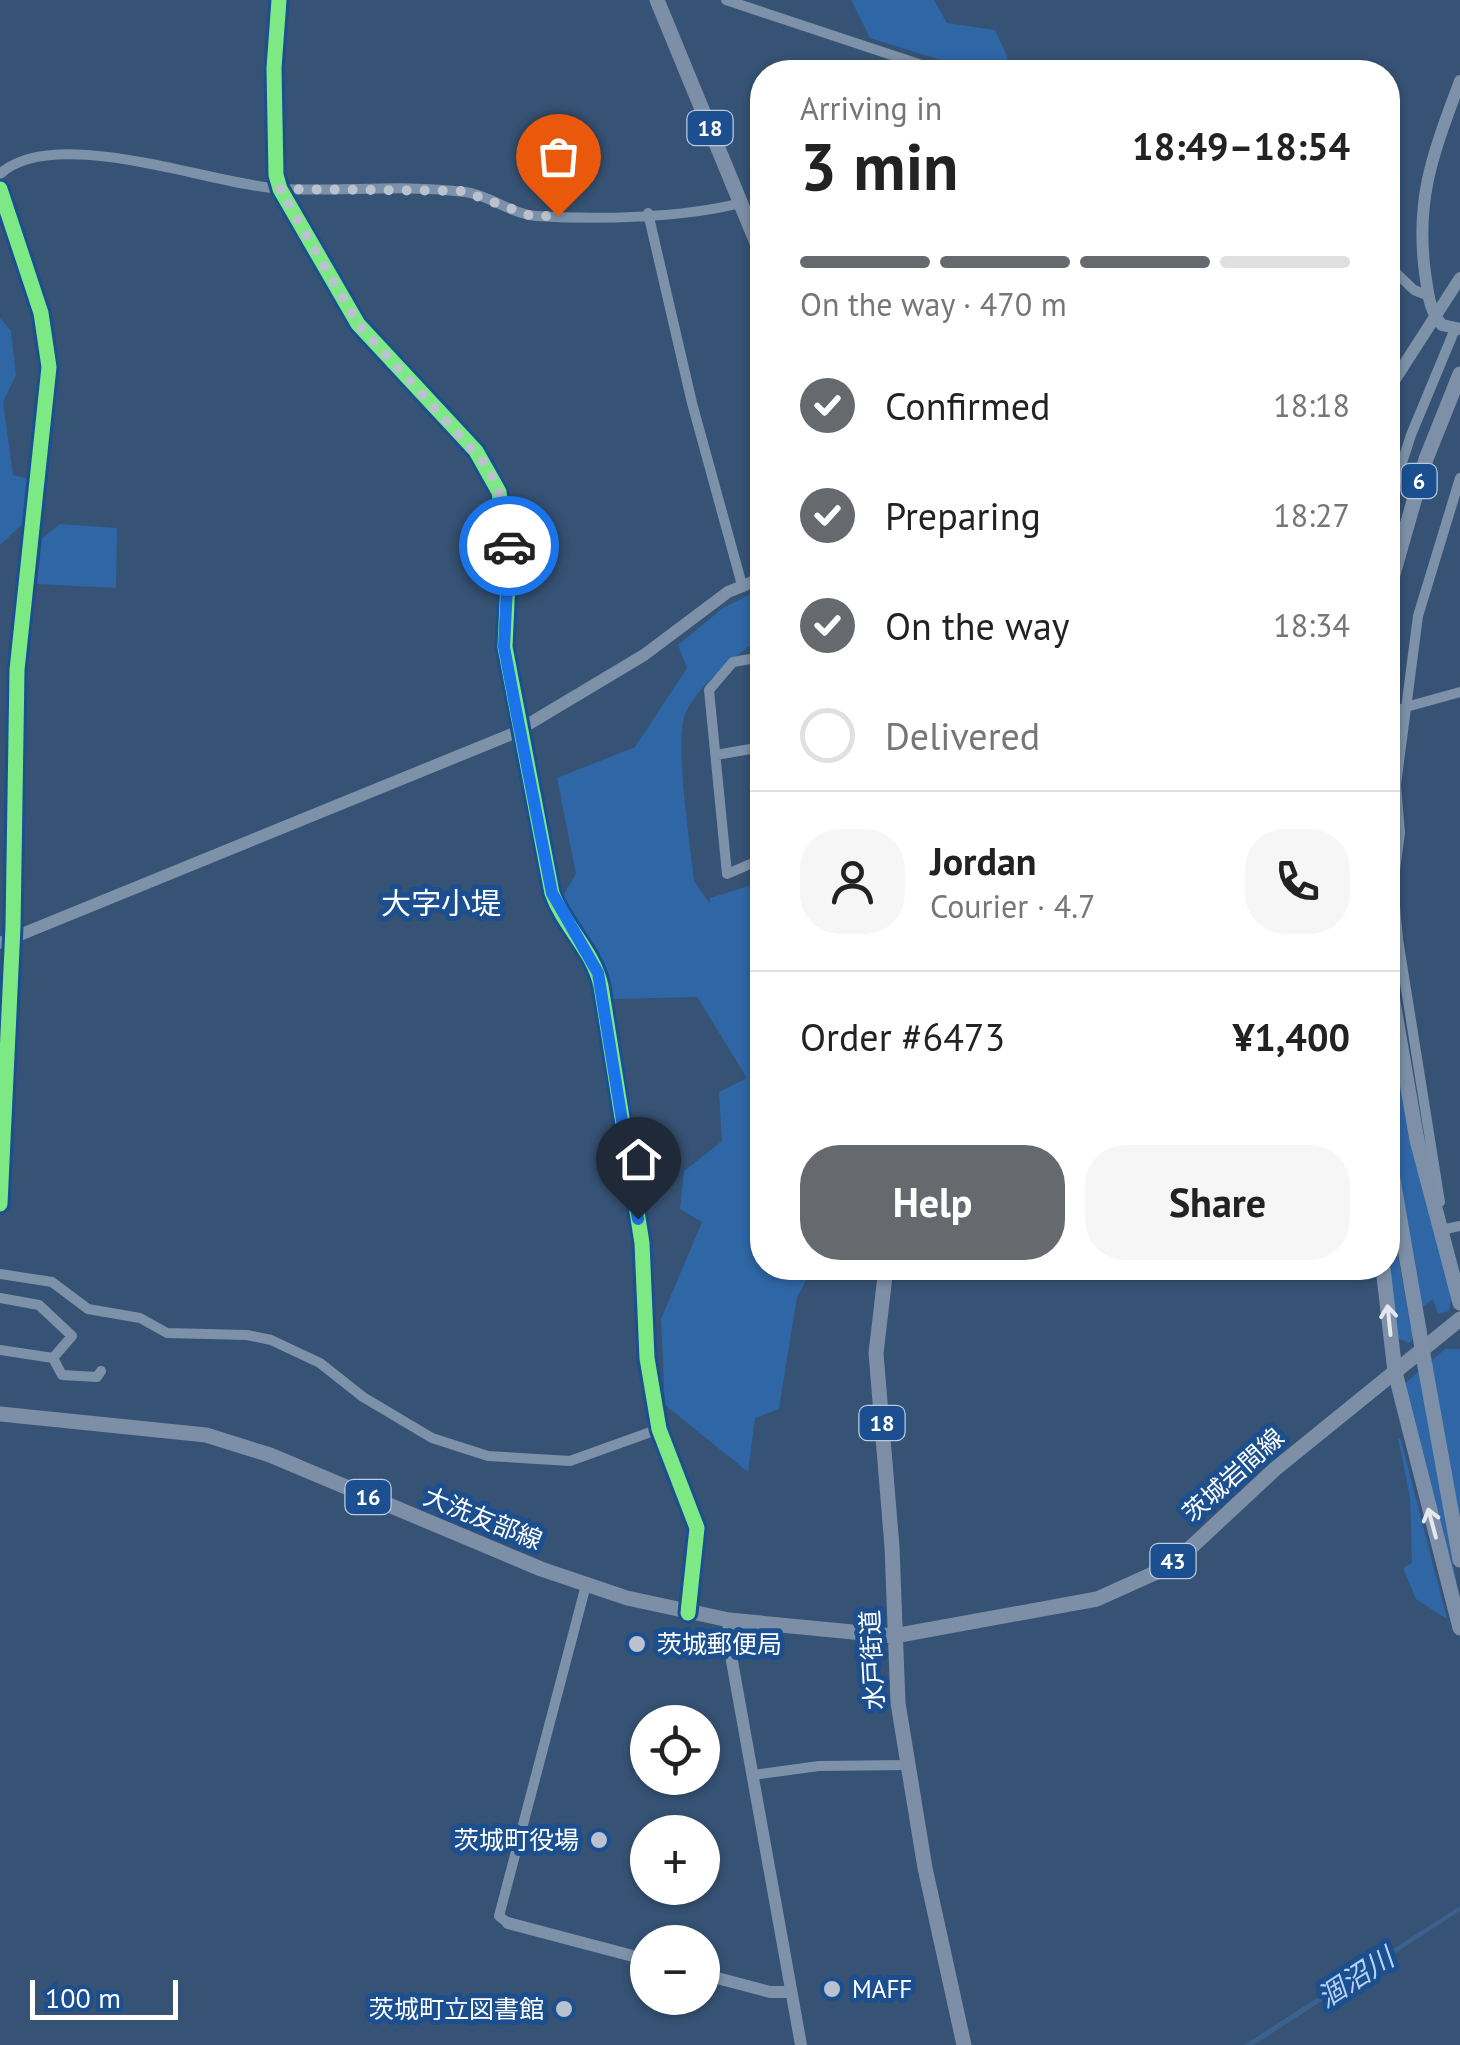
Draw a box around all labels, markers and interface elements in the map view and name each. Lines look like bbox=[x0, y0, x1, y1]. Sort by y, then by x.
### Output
text: Arriving in bbox=[800, 87, 942, 129]
road number: 18 bbox=[688, 111, 732, 145]
pin bbox=[516, 114, 601, 217]
text: 18:49–18:54 bbox=[1132, 121, 1350, 170]
text: 3 min bbox=[800, 124, 959, 208]
icon: bag bbox=[531, 129, 586, 184]
text: On the way · 470 m bbox=[800, 283, 1067, 325]
icon: check bbox=[800, 378, 855, 433]
text: Confirmed bbox=[885, 381, 1051, 430]
text: 18:18 bbox=[1273, 384, 1350, 426]
road number: 6 bbox=[1402, 464, 1436, 498]
icon: check bbox=[800, 488, 855, 543]
text: Preparing bbox=[885, 491, 1041, 540]
text: 18:27 bbox=[1273, 494, 1350, 536]
courier bbox=[459, 496, 559, 596]
icon: car bbox=[482, 519, 537, 574]
icon: check bbox=[800, 598, 855, 653]
text: On the way bbox=[885, 601, 1070, 650]
text: 18:34 bbox=[1273, 604, 1350, 646]
text: Delivered bbox=[885, 711, 1040, 760]
button: person bbox=[800, 829, 905, 934]
button: phone bbox=[1245, 829, 1350, 934]
text: Jordan bbox=[930, 836, 1036, 885]
district label: 大字小堤 bbox=[381, 883, 501, 922]
text: Courier · 4.7 bbox=[930, 885, 1096, 927]
text: Order #6473 bbox=[800, 1012, 1005, 1061]
text: ¥1,400 bbox=[1233, 1012, 1350, 1061]
pin bbox=[596, 1117, 681, 1220]
icon: home bbox=[611, 1132, 666, 1187]
button: Help bbox=[800, 1145, 1065, 1260]
button: Share bbox=[1085, 1145, 1350, 1260]
one-way arrow bbox=[1379, 1304, 1398, 1336]
road number: 18 bbox=[860, 1406, 904, 1440]
street label: 茨城岩間線 bbox=[1176, 1421, 1290, 1529]
road number: 16 bbox=[346, 1480, 390, 1514]
street label: 大洗友部線 bbox=[419, 1480, 547, 1556]
one-way arrow bbox=[1421, 1508, 1440, 1539]
road number: 43 bbox=[1150, 1544, 1196, 1578]
street label: 水戸街道 bbox=[853, 1609, 891, 1711]
place label: 茨城郵便局 bbox=[657, 1628, 782, 1660]
marker: 茨城郵便局 bbox=[626, 1633, 648, 1655]
map controls bbox=[630, 1705, 720, 2015]
button: locate bbox=[630, 1705, 720, 1795]
button: + bbox=[630, 1815, 720, 1905]
place label: 茨城町役場 bbox=[454, 1824, 579, 1856]
marker: 茨城町役場 bbox=[588, 1829, 610, 1851]
button: − bbox=[630, 1925, 720, 2015]
water label: 涸沼川 bbox=[1310, 1937, 1403, 2015]
place label: MAFF bbox=[852, 1973, 912, 2005]
scale bar bbox=[30, 1975, 178, 2020]
marker: MAFF bbox=[821, 1978, 843, 2000]
text: 100 m bbox=[45, 1979, 121, 2016]
place label: 茨城町立図書館 bbox=[369, 1993, 544, 2025]
marker: 茨城町立図書館 bbox=[553, 1998, 575, 2020]

